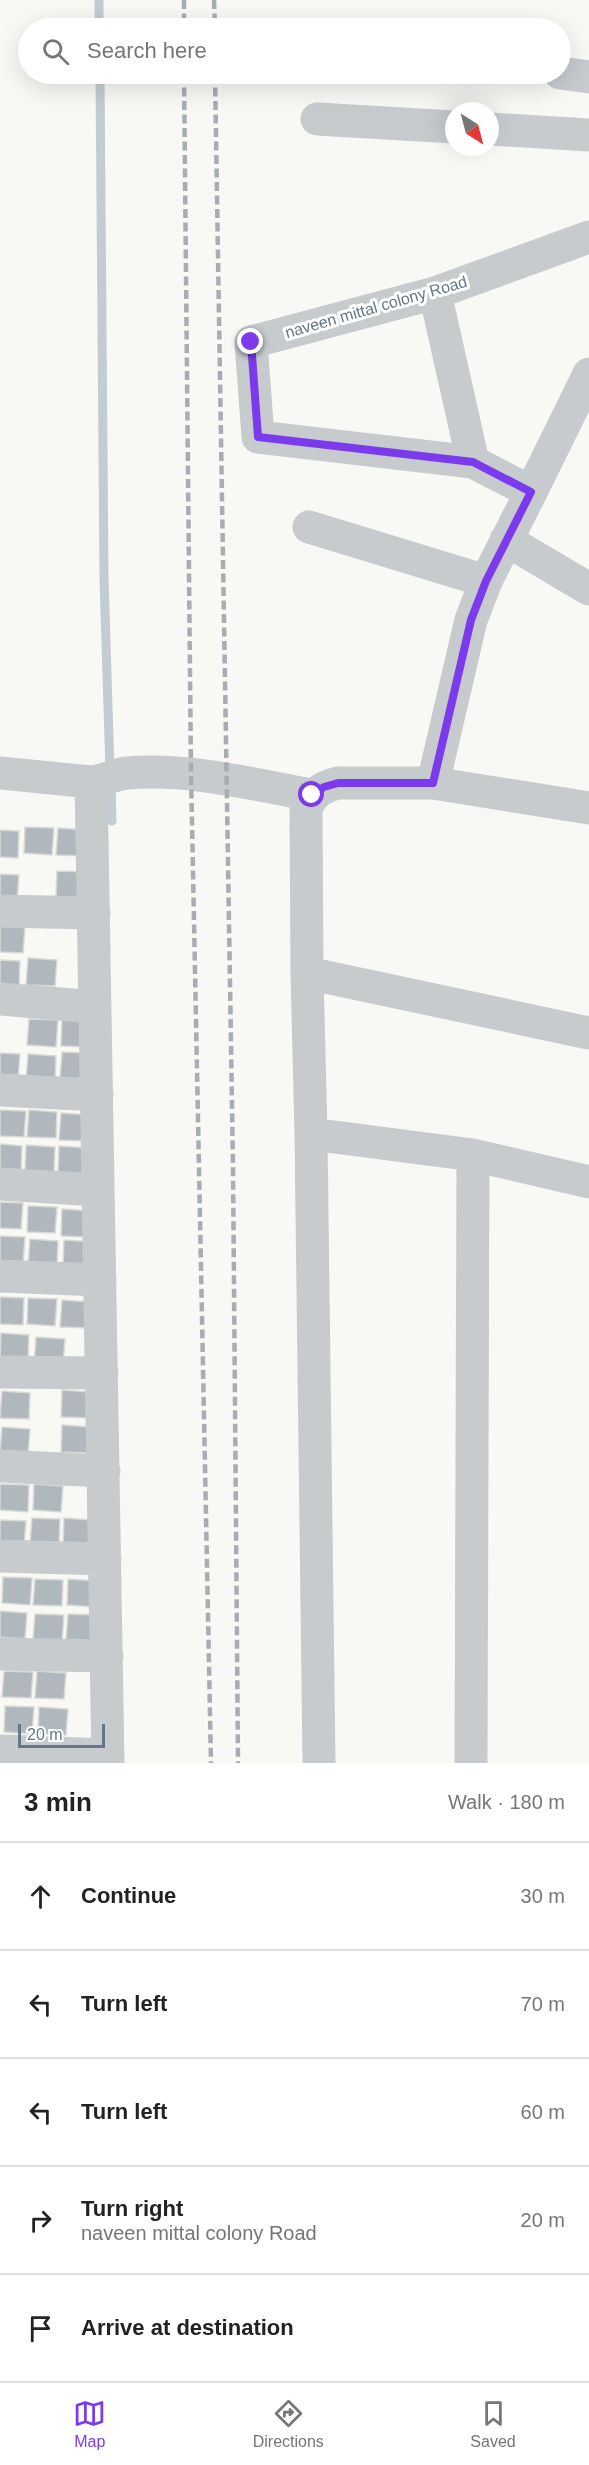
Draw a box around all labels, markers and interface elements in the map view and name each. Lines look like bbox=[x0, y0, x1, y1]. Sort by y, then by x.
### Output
search box bbox=[18, 18, 571, 84]
icon: search bbox=[39, 35, 72, 68]
text: Search here bbox=[87, 38, 207, 63]
north arrow bbox=[445, 102, 499, 156]
street label: naveen mittal colony Road bbox=[283, 273, 469, 341]
route end bbox=[237, 328, 263, 354]
route start bbox=[298, 781, 324, 807]
scale bar bbox=[18, 1721, 105, 1748]
text: 20 m bbox=[27, 1726, 63, 1743]
text: 3 min bbox=[24, 1787, 92, 1817]
text: Walk · 180 m bbox=[448, 1791, 565, 1813]
icon: ahead bbox=[24, 1880, 57, 1913]
text: Continue bbox=[81, 1883, 176, 1908]
text: 30 m bbox=[521, 1885, 565, 1907]
icon: left bbox=[24, 1988, 57, 2021]
text: Turn left bbox=[81, 1991, 167, 2016]
text: 70 m bbox=[521, 1993, 565, 2015]
icon: left bbox=[24, 2096, 57, 2129]
text: Turn left bbox=[81, 2099, 167, 2124]
text: 60 m bbox=[521, 2101, 565, 2123]
text: Turn right bbox=[81, 2196, 183, 2221]
icon: right bbox=[24, 2204, 57, 2237]
text: 20 m bbox=[521, 2209, 565, 2231]
text: naveen mittal colony Road bbox=[81, 2222, 317, 2244]
icon: arrive bbox=[24, 2312, 57, 2345]
text: Arrive at destination bbox=[81, 2315, 294, 2340]
tab: Map bbox=[73, 2397, 106, 2451]
tab: Directions bbox=[253, 2397, 324, 2451]
tab: Saved bbox=[470, 2397, 516, 2451]

